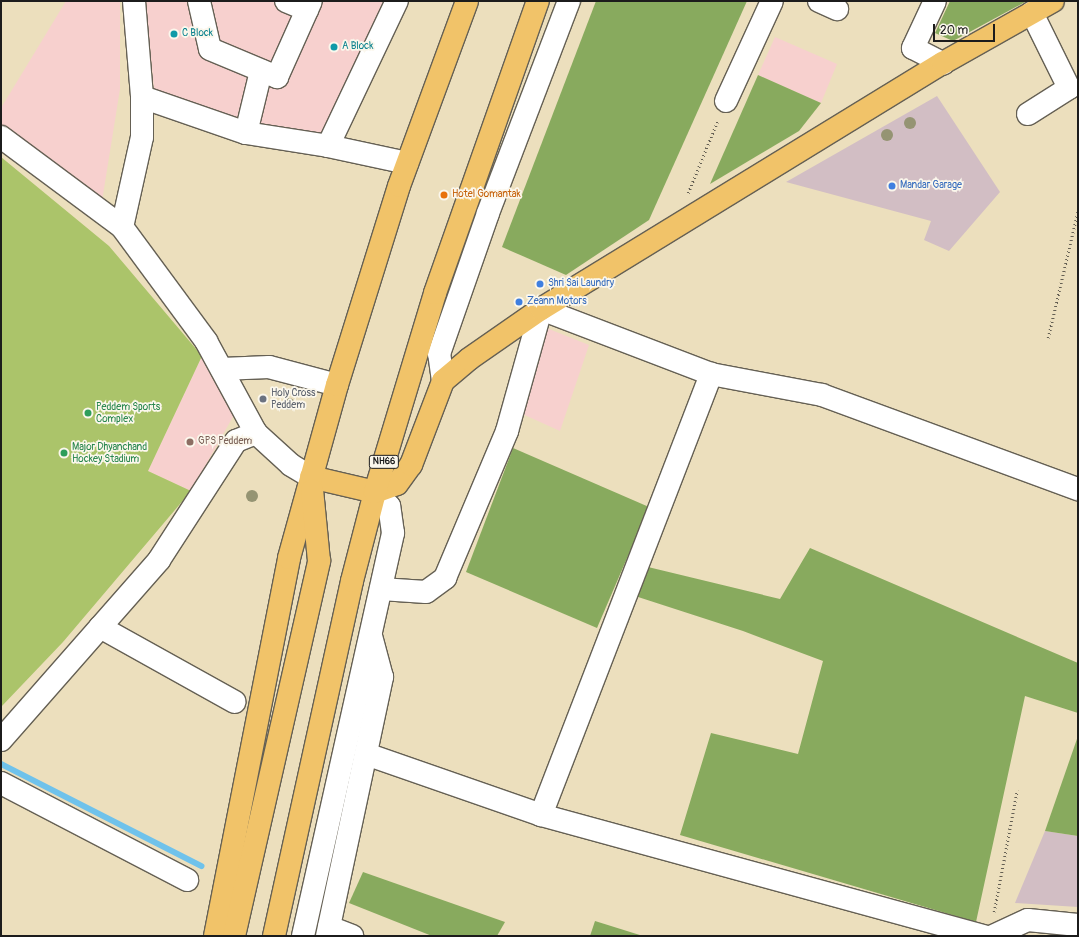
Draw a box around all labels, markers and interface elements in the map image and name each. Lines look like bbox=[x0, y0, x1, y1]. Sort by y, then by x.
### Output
scale bar bbox=[935, 16, 997, 42]
text: 20 m bbox=[940, 23, 968, 38]
place label: C Block bbox=[182, 28, 213, 40]
marker: C Block bbox=[169, 29, 179, 39]
place label: A Block bbox=[342, 41, 373, 53]
marker: A Block bbox=[329, 42, 339, 52]
place label: Mandar Garage bbox=[900, 180, 962, 192]
marker: Mandar Garage bbox=[887, 181, 897, 191]
place label: Hotel Gomantak bbox=[452, 189, 521, 201]
marker: Hotel Gomantak bbox=[439, 190, 449, 200]
place label: Shri Sai Laundry bbox=[548, 278, 614, 290]
marker: Shri Sai Laundry bbox=[535, 279, 545, 289]
place label: Zeann Motors bbox=[527, 296, 587, 308]
marker: Zeann Motors bbox=[514, 297, 524, 307]
place label: Holy Cross Peddem bbox=[271, 387, 315, 410]
marker: Holy Cross Peddem bbox=[258, 394, 268, 404]
place label: Peddem Sports Complex bbox=[96, 401, 160, 424]
marker: Peddem Sports Complex bbox=[83, 408, 93, 418]
place label: GPS Peddem bbox=[198, 436, 252, 448]
marker: GPS Peddem bbox=[185, 437, 195, 447]
place label: Major Dhyanchand Hockey Stadium bbox=[72, 441, 147, 464]
marker: Major Dhyanchand Hockey Stadium bbox=[59, 448, 69, 458]
road number: NH66 bbox=[368, 455, 400, 469]

